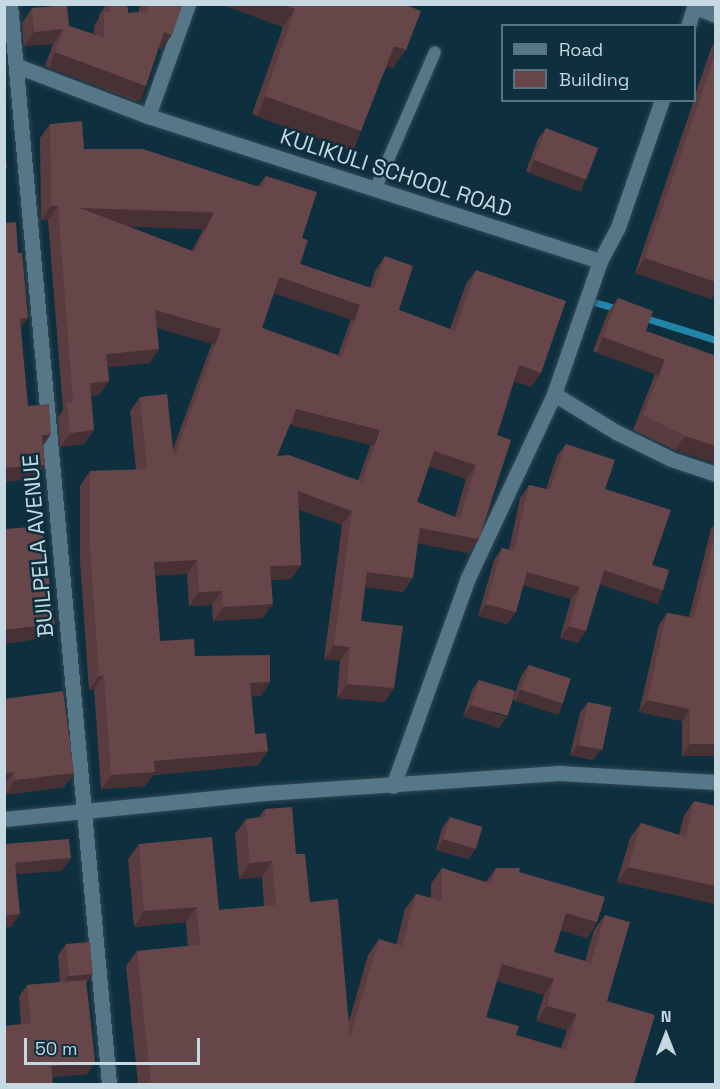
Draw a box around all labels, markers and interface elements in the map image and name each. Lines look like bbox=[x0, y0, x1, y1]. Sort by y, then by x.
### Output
legend bbox=[501, 24, 696, 102]
text: Road bbox=[559, 38, 603, 61]
text: Building bbox=[559, 68, 629, 91]
street label: KULIKULI SCHOOL ROAD bbox=[277, 123, 515, 223]
street label: BUILPELA AVENUE bbox=[17, 453, 59, 639]
north arrow bbox=[636, 1005, 696, 1065]
text: N bbox=[661, 1006, 671, 1027]
scale bar bbox=[27, 1026, 202, 1064]
text: 50 m bbox=[35, 1037, 77, 1060]

